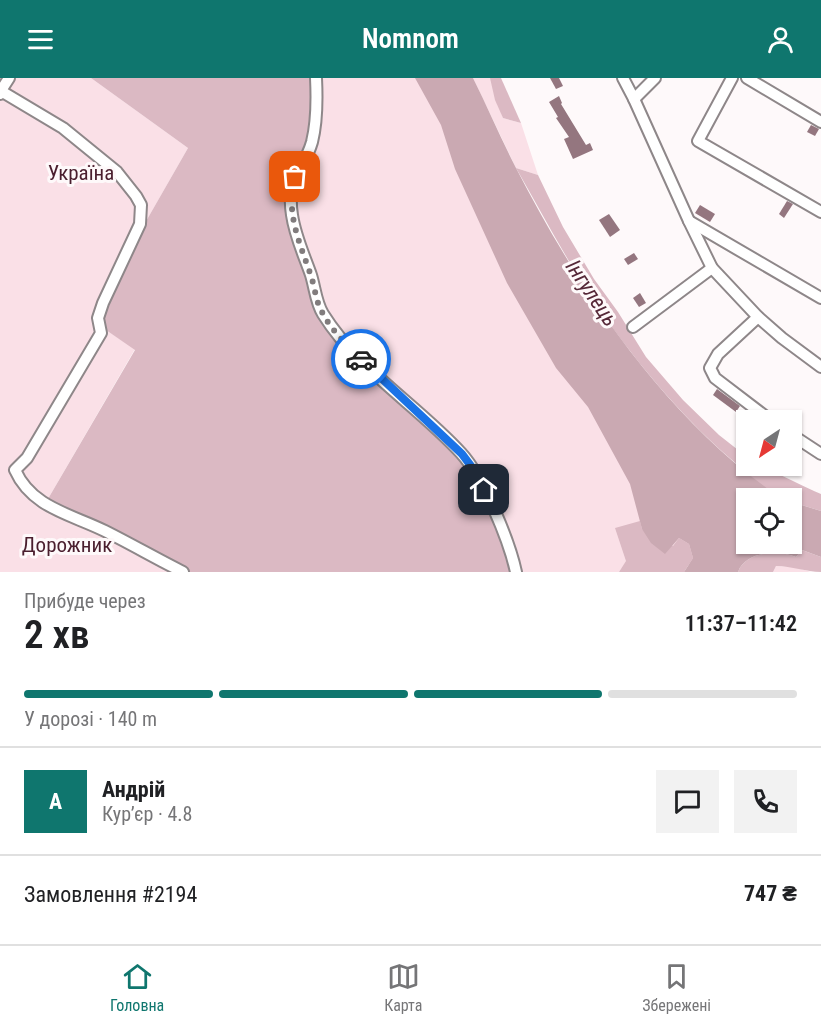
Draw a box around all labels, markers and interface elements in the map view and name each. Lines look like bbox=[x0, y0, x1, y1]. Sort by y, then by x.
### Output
icon: menu bbox=[24, 23, 57, 56]
text: Nomnom bbox=[362, 23, 459, 55]
icon: person bbox=[764, 23, 797, 56]
pin bbox=[269, 151, 320, 202]
icon: bag bbox=[278, 160, 311, 193]
park label: Україна bbox=[48, 161, 114, 185]
water label: Інгулець bbox=[561, 255, 623, 331]
courier bbox=[331, 329, 391, 389]
icon: car bbox=[345, 343, 378, 376]
north arrow bbox=[736, 410, 802, 476]
map controls bbox=[736, 410, 802, 554]
pin bbox=[458, 464, 509, 515]
icon: home bbox=[467, 473, 500, 506]
button: locate bbox=[736, 488, 802, 554]
park label: Дорожник bbox=[22, 533, 112, 557]
text: Прибуде через bbox=[24, 589, 146, 613]
text: 11:37–11:42 bbox=[685, 611, 797, 636]
text: 2 хв bbox=[24, 612, 90, 658]
text: У дорозі · 140 m bbox=[24, 707, 157, 731]
button: chat bbox=[656, 770, 719, 833]
button: phone bbox=[734, 770, 797, 833]
text: Андрій bbox=[102, 777, 165, 802]
text: А bbox=[49, 789, 62, 814]
text: Кур’єр · 4.8 bbox=[102, 802, 192, 826]
text: 747 ₴ bbox=[744, 881, 797, 906]
text: Замовлення #2194 bbox=[24, 882, 197, 907]
tab: Головна bbox=[110, 960, 164, 1015]
tab: Карта bbox=[384, 960, 422, 1015]
tab: Збережені bbox=[642, 960, 711, 1015]

